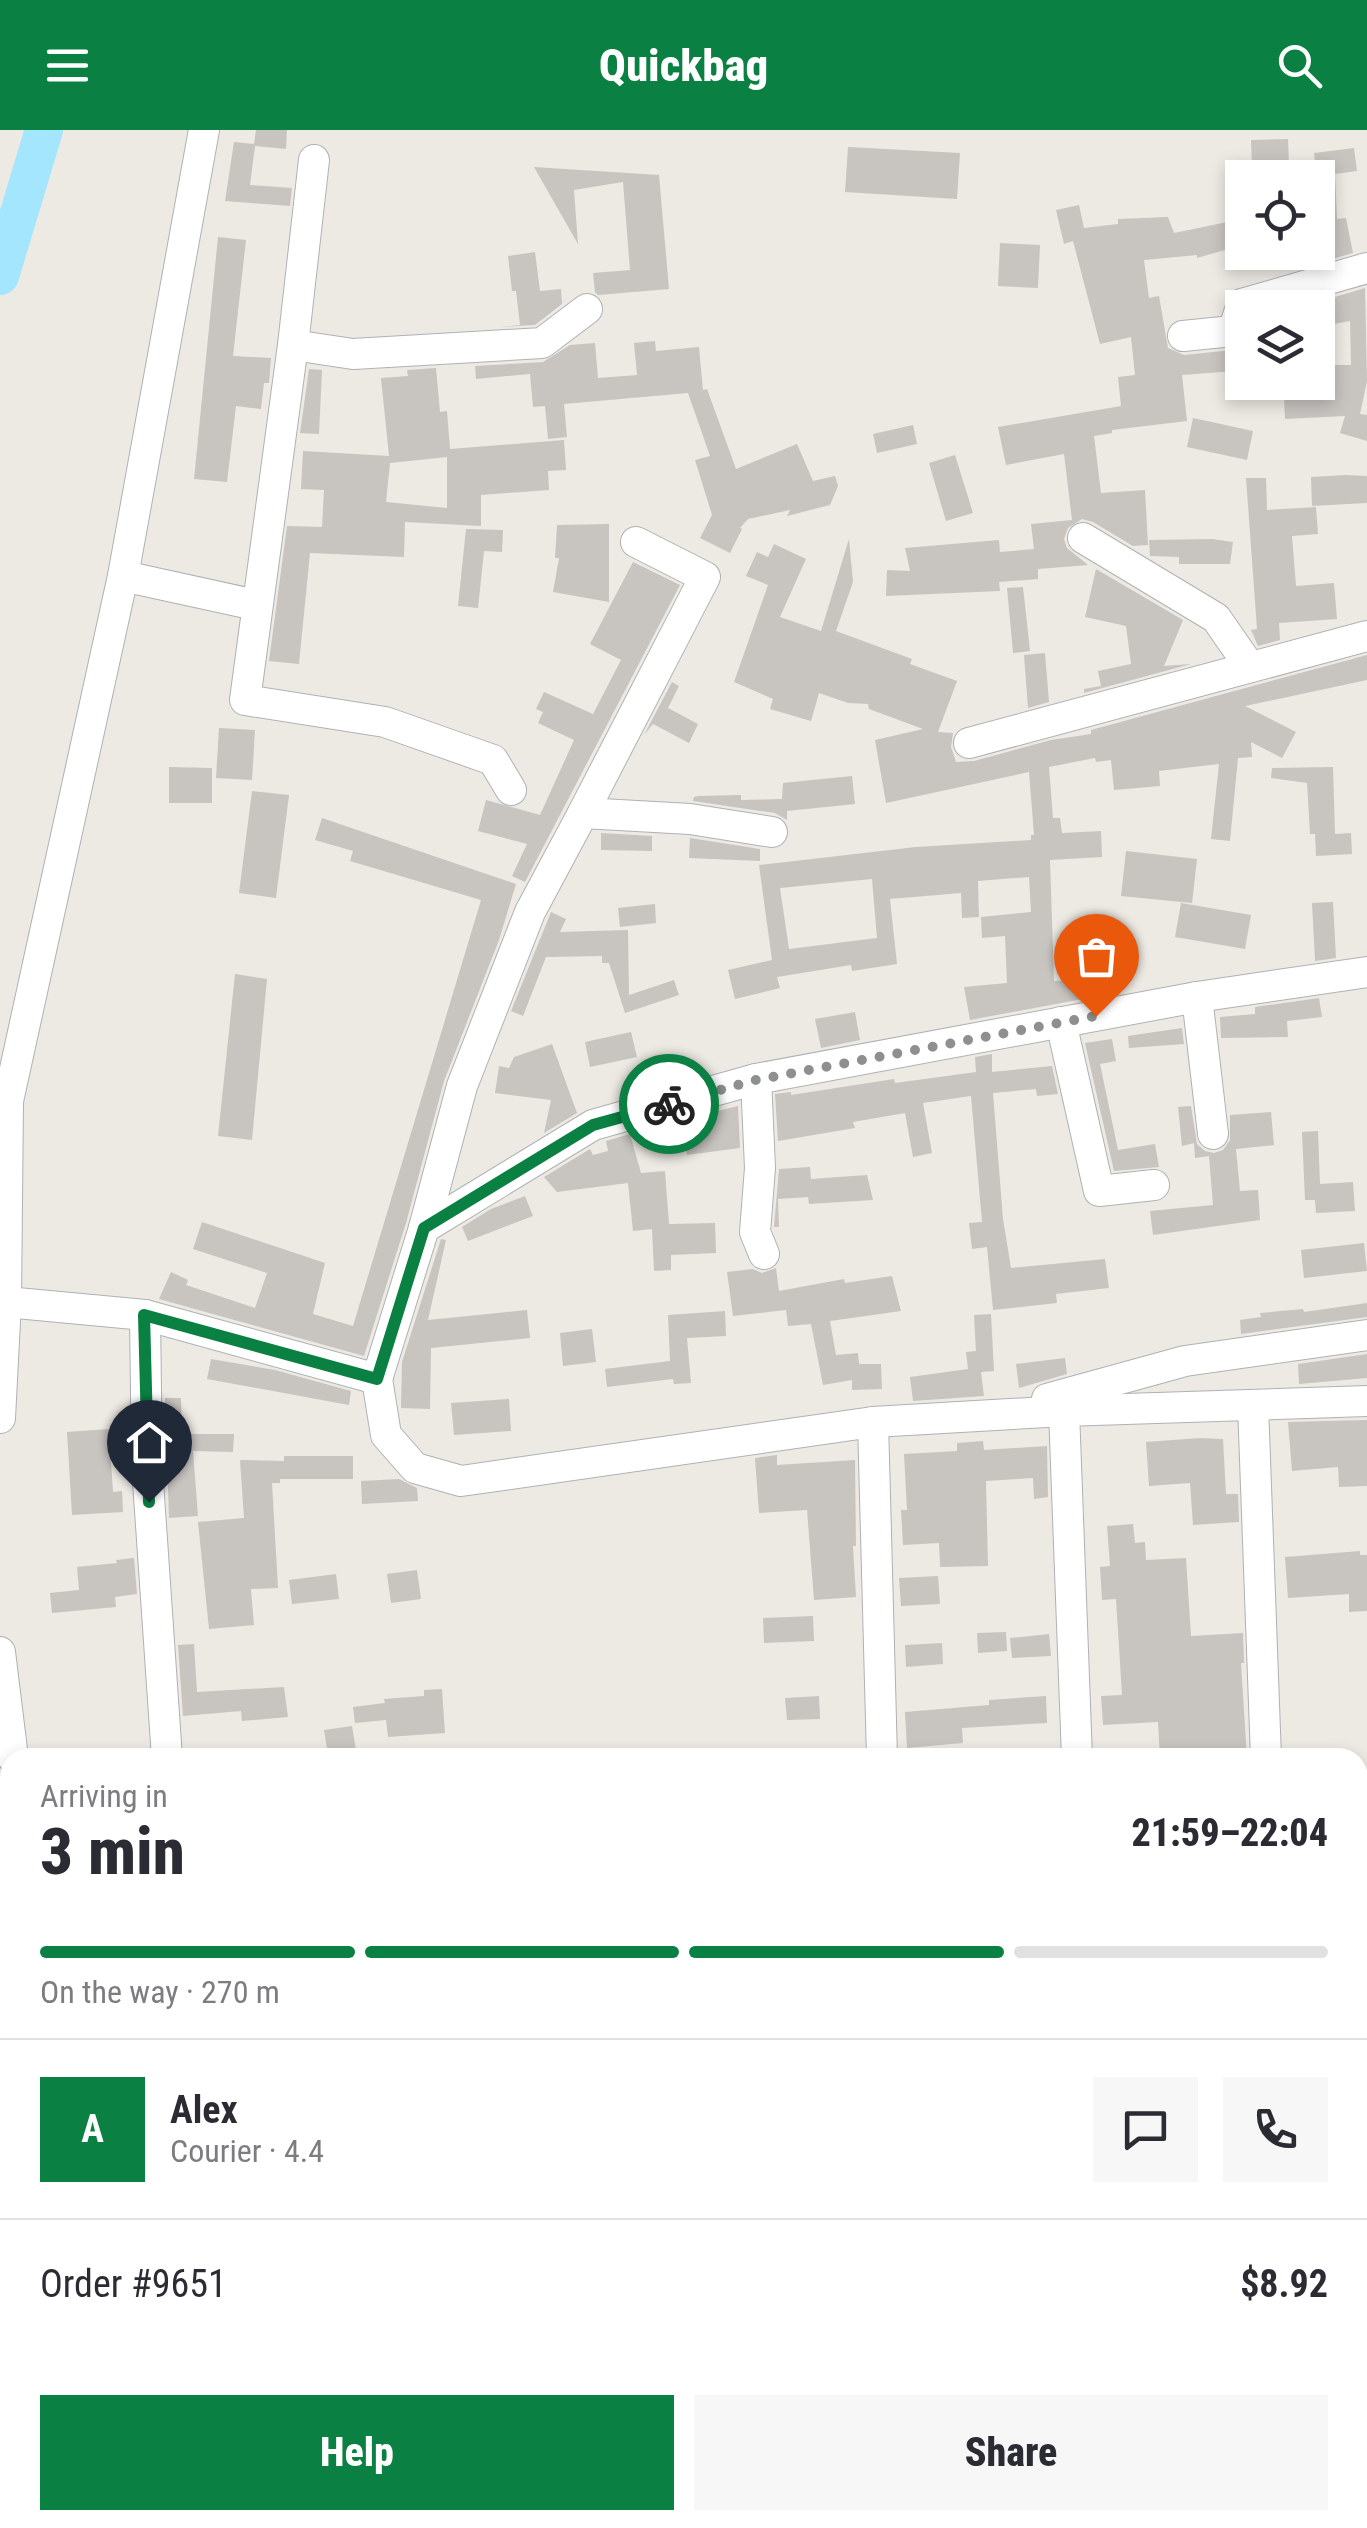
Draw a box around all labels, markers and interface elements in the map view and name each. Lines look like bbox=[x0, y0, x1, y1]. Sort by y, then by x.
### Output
icon: menu bbox=[40, 38, 95, 93]
icon: search bbox=[1272, 38, 1327, 93]
text: Quickbag bbox=[599, 39, 768, 92]
map controls bbox=[1225, 160, 1335, 400]
button: locate bbox=[1225, 160, 1335, 270]
button: layers bbox=[1225, 290, 1335, 400]
pin bbox=[1054, 914, 1139, 1017]
icon: bag bbox=[1069, 929, 1124, 984]
courier bbox=[619, 1054, 719, 1154]
icon: bike bbox=[642, 1077, 697, 1132]
pin bbox=[107, 1400, 192, 1503]
icon: home bbox=[122, 1415, 177, 1470]
text: Arriving in bbox=[40, 1777, 168, 1815]
text: 21:59–22:04 bbox=[1131, 1811, 1328, 1855]
text: 3 min bbox=[40, 1814, 185, 1890]
text: On the way · 270 m bbox=[40, 1973, 280, 2011]
button: chat bbox=[1093, 2077, 1198, 2182]
button: phone bbox=[1223, 2077, 1328, 2182]
text: Alex bbox=[170, 2088, 238, 2132]
text: A bbox=[81, 2107, 104, 2151]
text: Courier · 4.4 bbox=[170, 2132, 324, 2170]
text: Order #9651 bbox=[40, 2262, 227, 2306]
text: $8.92 bbox=[1240, 2262, 1328, 2306]
button: Help bbox=[40, 2395, 674, 2510]
button: Share bbox=[694, 2395, 1328, 2510]

